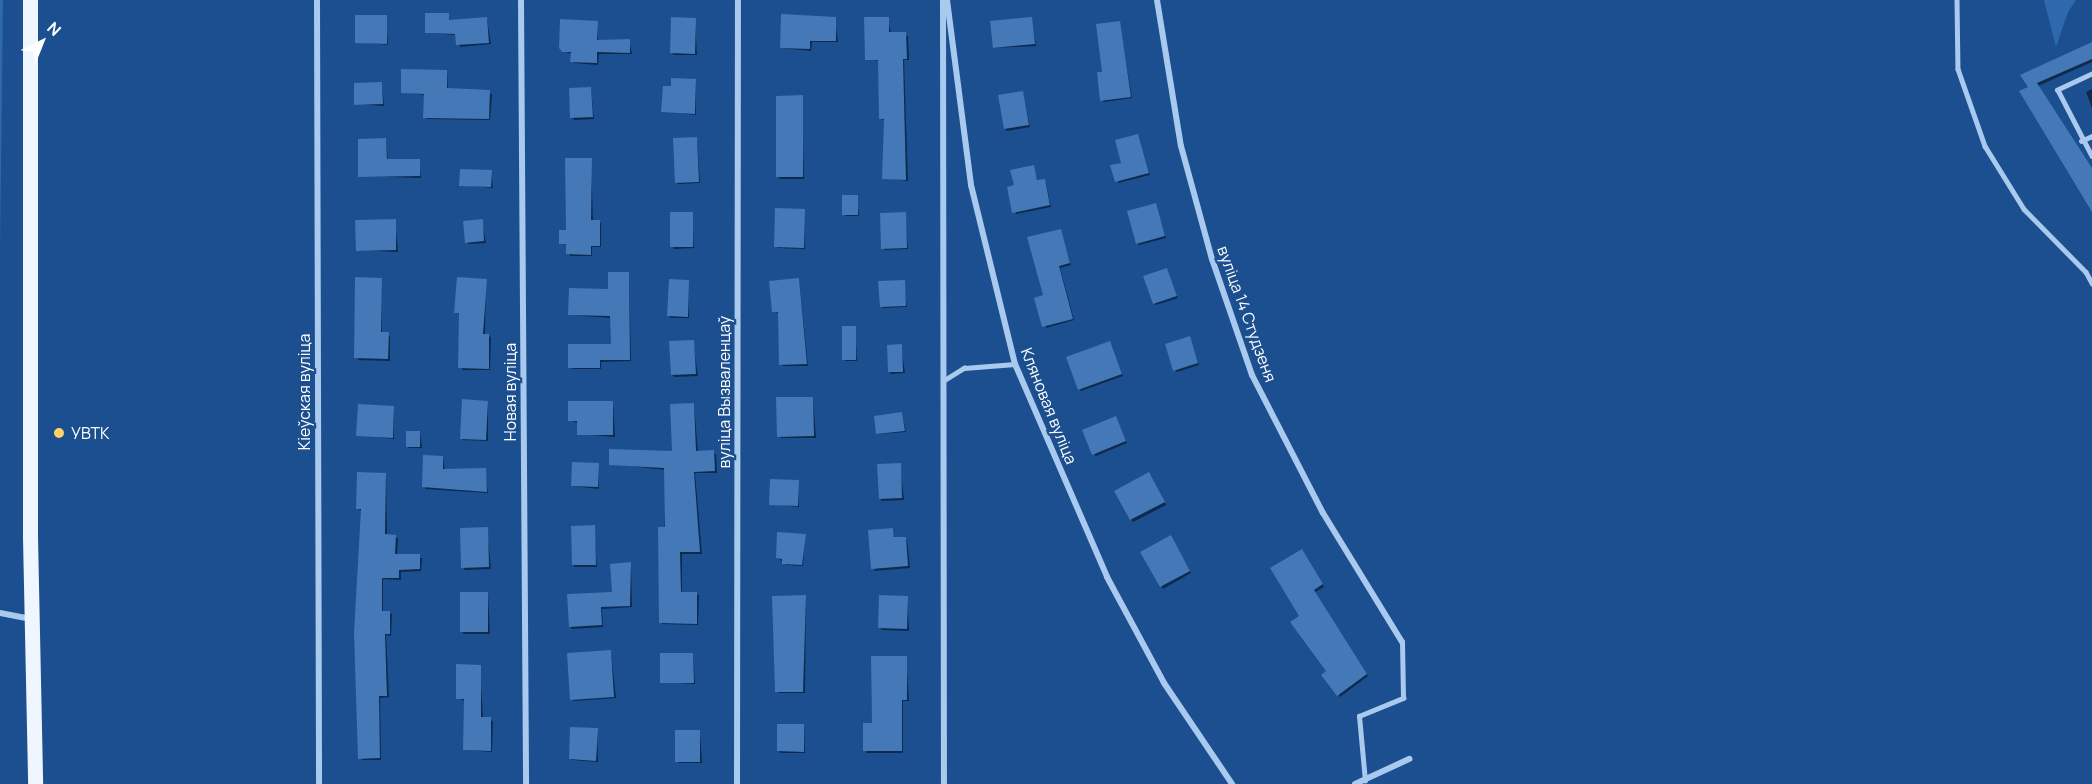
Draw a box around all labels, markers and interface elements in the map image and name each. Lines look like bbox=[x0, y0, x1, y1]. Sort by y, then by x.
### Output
north arrow bbox=[12, 12, 72, 72]
text: N bbox=[43, 17, 66, 41]
street label: вуліца 14 Студзеня bbox=[1213, 243, 1281, 385]
street label: вуліца Вызваленцаў bbox=[714, 316, 734, 468]
street label: Кіеўская вуліца bbox=[294, 334, 314, 450]
street label: Новая вуліца bbox=[500, 343, 520, 441]
street label: Кляновая вуліца bbox=[1017, 345, 1081, 467]
place label: УВТК bbox=[71, 423, 109, 443]
marker: УВТК bbox=[52, 426, 66, 440]

